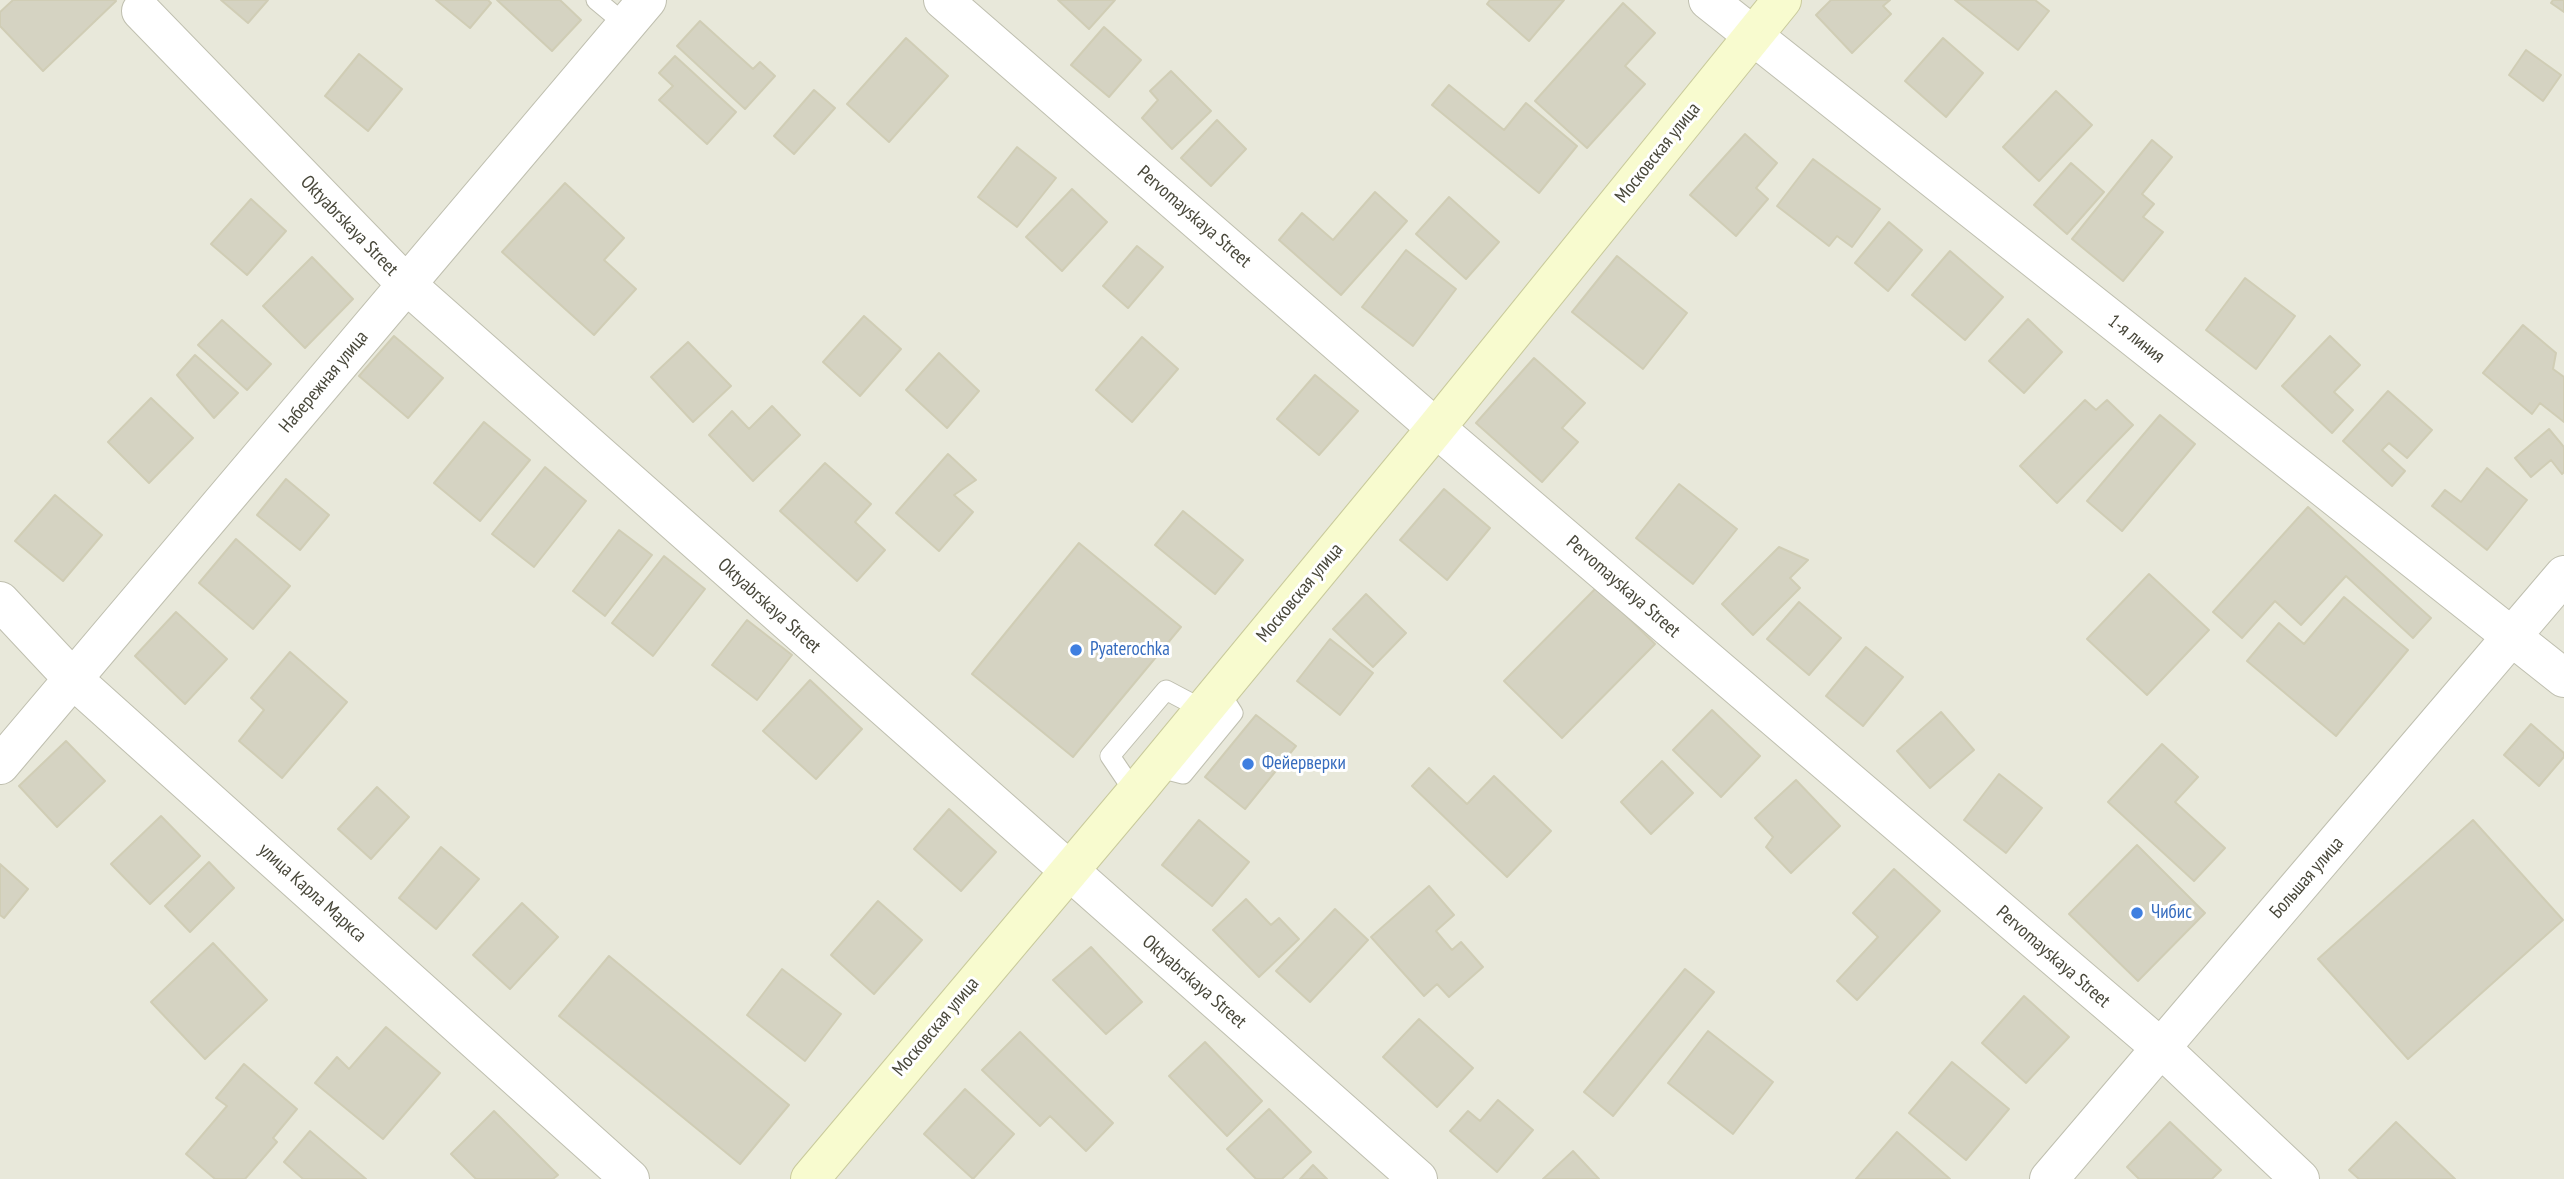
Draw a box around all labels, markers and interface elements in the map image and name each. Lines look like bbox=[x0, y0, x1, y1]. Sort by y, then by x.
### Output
street label: Московская улица bbox=[1611, 98, 1705, 208]
street label: Pervomayskaya Street bbox=[1132, 161, 1256, 273]
street label: Oktyabrskaya Street bbox=[295, 171, 403, 281]
street label: 1-я линия bbox=[2103, 310, 2169, 368]
street label: Набережная улица bbox=[275, 326, 373, 438]
street label: Pervomayskaya Street bbox=[1561, 531, 1685, 643]
street label: Московская улица bbox=[1252, 539, 1348, 647]
street label: Oktyabrskaya Street bbox=[713, 554, 825, 658]
place label: Pyaterochka bbox=[1090, 639, 1170, 661]
marker: Pyaterochka bbox=[1068, 642, 1084, 658]
place label: Фейерверки bbox=[1262, 753, 1346, 775]
marker: Фейерверки bbox=[1240, 756, 1256, 772]
street label: Большая улица bbox=[2265, 832, 2349, 924]
street label: улица Карла Маркса bbox=[253, 839, 371, 947]
street label: Pervomayskaya Street bbox=[1991, 901, 2115, 1013]
place label: Чибис bbox=[2151, 902, 2192, 924]
marker: Чибис bbox=[2129, 905, 2145, 921]
street label: Oktyabrskaya Street bbox=[1137, 931, 1251, 1033]
street label: Московская улица bbox=[888, 973, 984, 1081]

